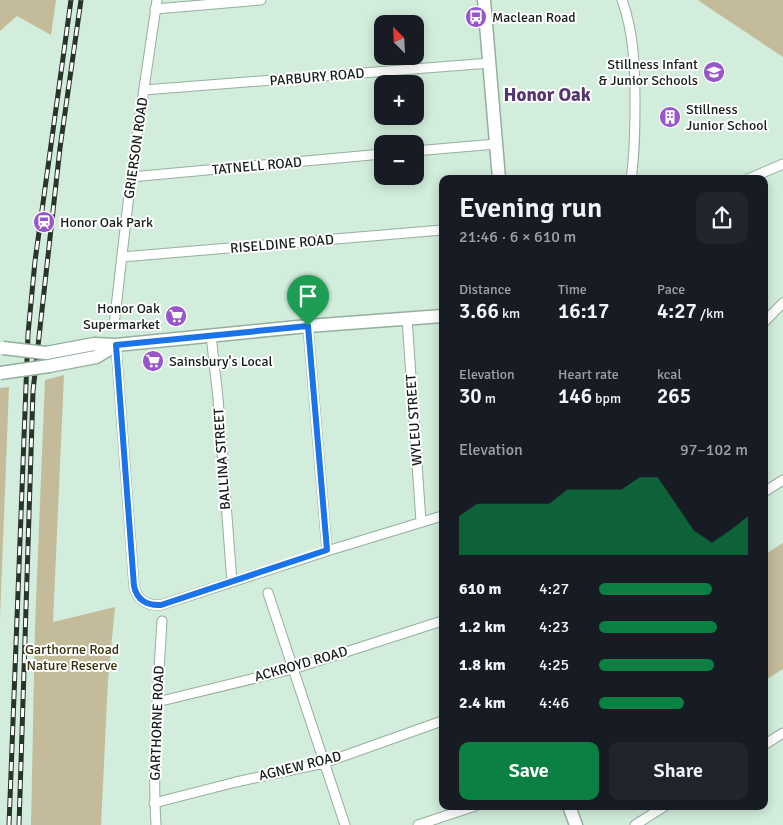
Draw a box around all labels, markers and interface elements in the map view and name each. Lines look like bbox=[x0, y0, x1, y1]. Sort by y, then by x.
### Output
bus stop icon: Maclean Road bbox=[464, 5, 488, 29]
place label: Maclean Road bbox=[492, 9, 576, 26]
north arrow bbox=[374, 15, 424, 65]
map controls bbox=[374, 15, 424, 185]
place label: Stillness Infant & Junior Schools bbox=[599, 56, 698, 89]
school or university icon: Stillness Infant & Junior Schools bbox=[702, 60, 726, 84]
street label: PARBURY ROAD bbox=[269, 64, 365, 90]
button: + bbox=[374, 75, 424, 125]
district label: Honor Oak bbox=[503, 83, 591, 107]
street label: GRIERSON ROAD bbox=[120, 96, 152, 200]
place label: Stillness Junior School bbox=[686, 101, 768, 134]
building icon: Stillness Junior School bbox=[658, 105, 682, 129]
button: − bbox=[374, 135, 424, 185]
street label: TATNELL ROAD bbox=[211, 154, 303, 178]
text: Evening run bbox=[459, 191, 602, 225]
button: share bbox=[696, 192, 748, 244]
station icon: Honor Oak Park bbox=[32, 210, 56, 234]
place label: Honor Oak Park bbox=[60, 214, 153, 231]
text: 21:46 · 6 × 610 m bbox=[459, 227, 576, 247]
street label: RISELDINE ROAD bbox=[229, 231, 335, 257]
pin bbox=[287, 275, 329, 326]
text: Distance bbox=[459, 281, 511, 298]
text: Time bbox=[558, 281, 587, 298]
text: Pace bbox=[657, 281, 685, 298]
icon: arrive bbox=[294, 282, 322, 310]
text: 3.66 bbox=[459, 298, 499, 324]
text: 16:17 bbox=[558, 298, 609, 324]
text: 4:27 bbox=[657, 298, 697, 324]
place label: Honor Oak Supermarket bbox=[83, 300, 160, 333]
supermarket icon: Honor Oak Supermarket bbox=[164, 304, 188, 328]
text: km bbox=[499, 305, 520, 322]
text: /km bbox=[697, 305, 724, 322]
supermarket icon: Sainsbury's Local bbox=[141, 349, 165, 373]
place label: Sainsbury's Local bbox=[169, 353, 273, 370]
text: Elevation bbox=[459, 366, 515, 383]
text: Heart rate bbox=[558, 366, 619, 383]
text: kcal bbox=[657, 366, 682, 383]
street label: WYLEU STREET bbox=[402, 373, 426, 466]
text: 30 bbox=[459, 383, 482, 409]
text: 146 bbox=[558, 383, 592, 409]
text: 265 bbox=[657, 383, 691, 409]
text: m bbox=[482, 390, 496, 407]
text: bpm bbox=[592, 390, 621, 407]
street label: BALLINA STREET bbox=[210, 407, 234, 511]
text: Elevation bbox=[459, 440, 523, 460]
text: 97–102 m bbox=[680, 440, 748, 460]
text: 610 m bbox=[459, 579, 501, 599]
text: 4:27 bbox=[539, 579, 569, 599]
text: 1.2 km bbox=[459, 617, 506, 637]
text: 4:23 bbox=[539, 617, 569, 637]
park label: Garthorne Road Nature Reserve bbox=[25, 641, 119, 674]
street label: ACKROYD ROAD bbox=[252, 643, 350, 685]
text: 1.8 km bbox=[459, 655, 506, 675]
text: 4:25 bbox=[539, 655, 569, 675]
street label: GARTHORNE ROAD bbox=[146, 665, 168, 781]
text: 2.4 km bbox=[459, 693, 506, 713]
text: 4:46 bbox=[539, 693, 569, 713]
button: Save bbox=[459, 742, 599, 800]
button: Share bbox=[609, 742, 748, 800]
street label: AGNEW ROAD bbox=[257, 748, 343, 784]

